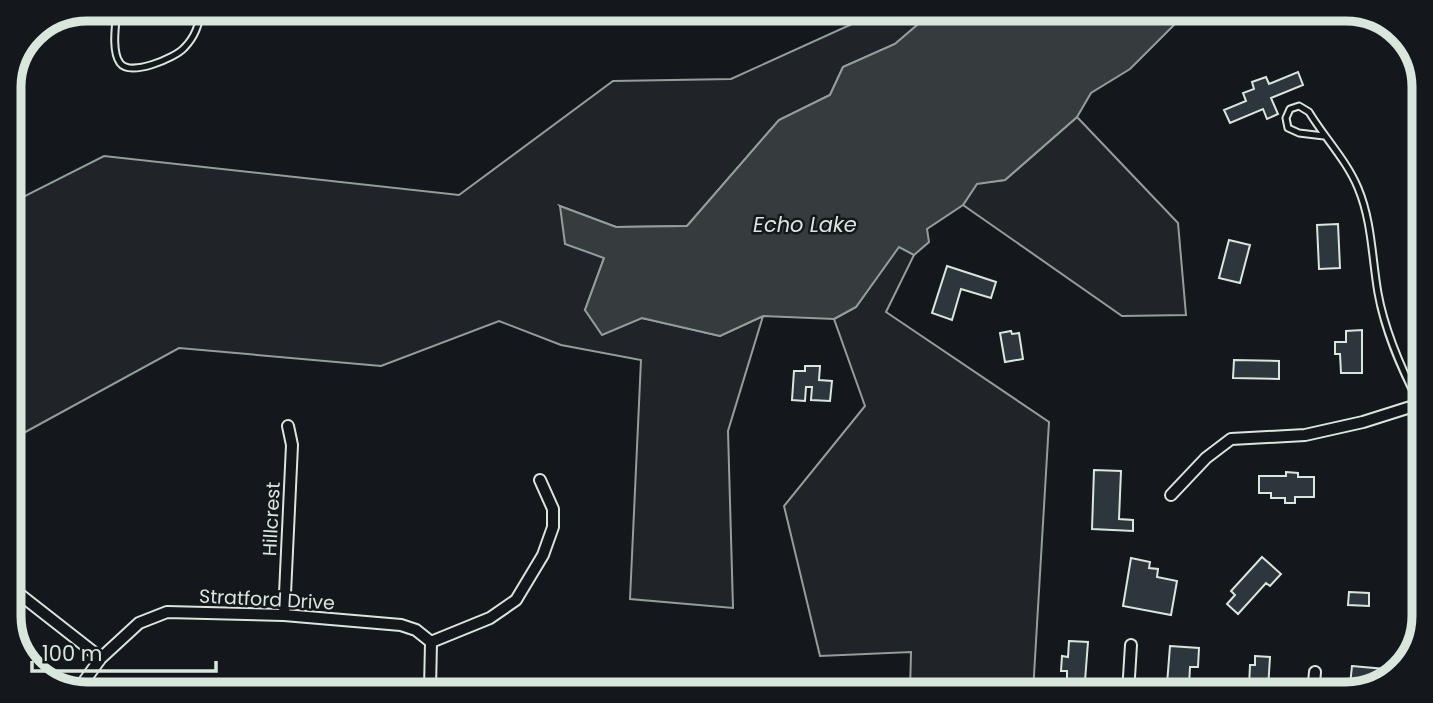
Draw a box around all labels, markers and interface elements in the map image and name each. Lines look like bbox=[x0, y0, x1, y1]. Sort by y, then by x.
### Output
water label: Echo Lake bbox=[753, 210, 857, 239]
street label: Hillcrest bbox=[256, 481, 287, 557]
street label: Stratford Drive bbox=[198, 582, 336, 617]
scale bar bbox=[32, 630, 215, 674]
text: 100 m bbox=[42, 639, 102, 668]

